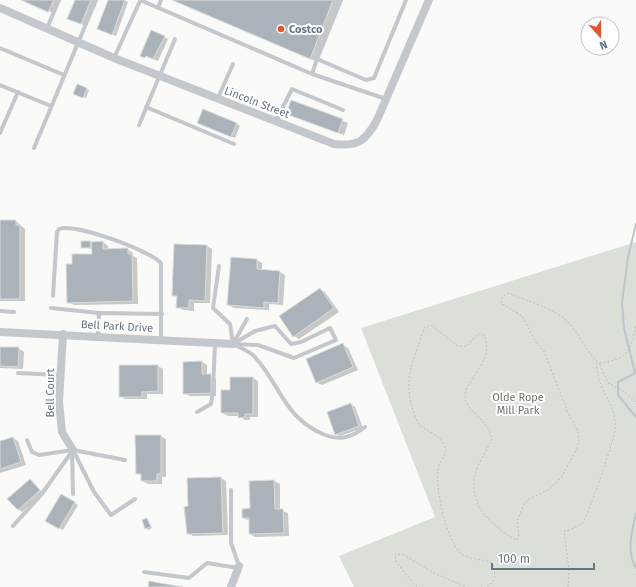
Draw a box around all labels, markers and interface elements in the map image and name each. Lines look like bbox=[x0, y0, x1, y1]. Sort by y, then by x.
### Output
north arrow bbox=[580, 16, 620, 56]
place label: Costco bbox=[289, 23, 323, 36]
marker: Costco bbox=[276, 24, 286, 34]
text: N bbox=[598, 37, 609, 52]
street label: Lincoln Street bbox=[222, 84, 291, 121]
street label: Bell Park Drive bbox=[80, 318, 153, 335]
street label: Bell Court bbox=[44, 368, 57, 418]
park label: Olde Rope Mill Park bbox=[492, 391, 544, 417]
scale bar bbox=[492, 545, 594, 571]
text: 100 m bbox=[498, 552, 530, 566]

